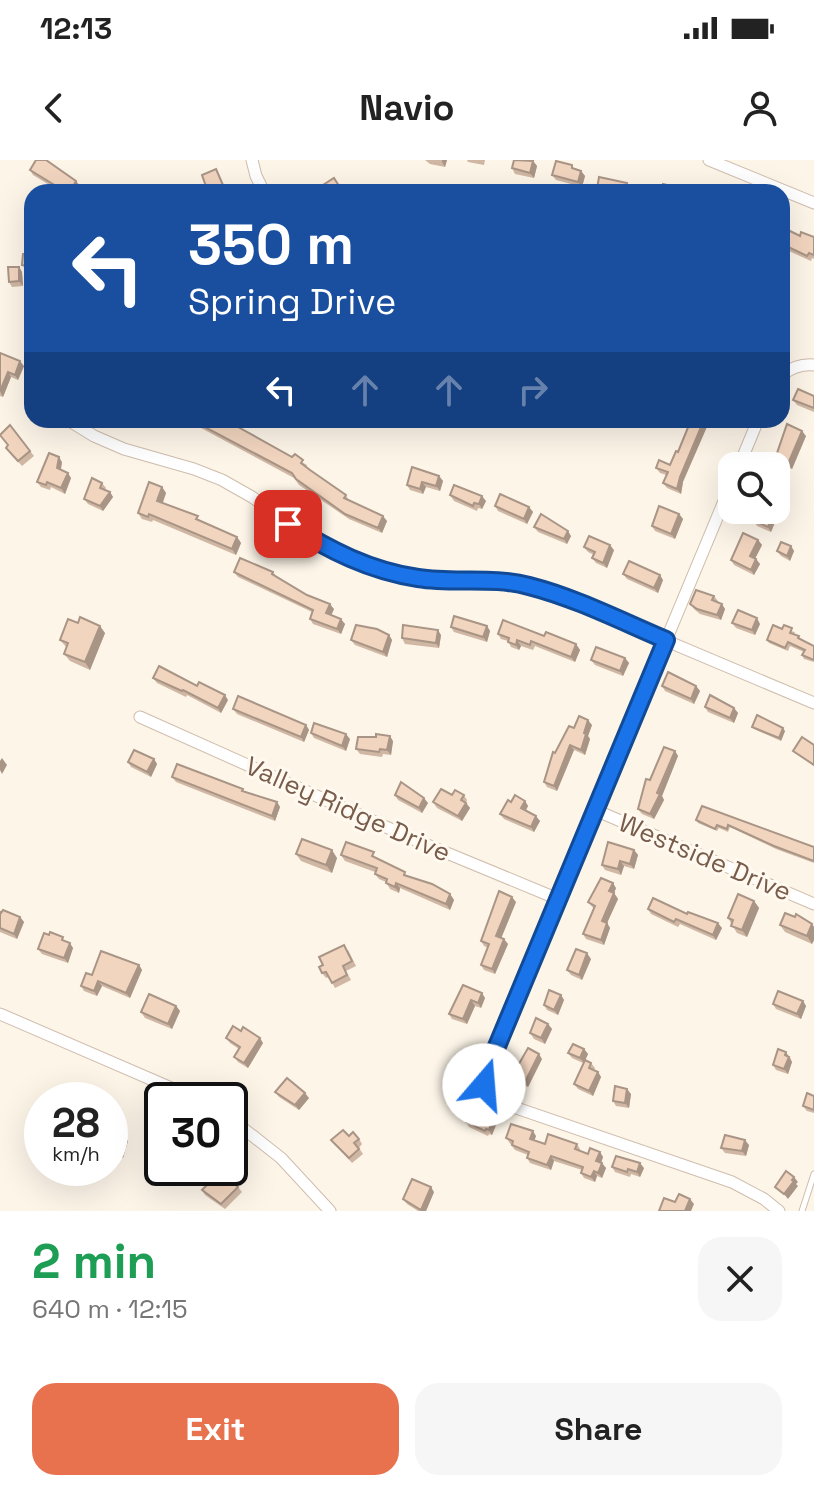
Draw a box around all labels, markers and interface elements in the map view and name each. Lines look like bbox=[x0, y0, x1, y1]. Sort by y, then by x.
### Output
text: 12:13 bbox=[40, 9, 112, 48]
text: Navio bbox=[359, 85, 455, 131]
icon: back bbox=[32, 86, 76, 130]
icon: person bbox=[738, 86, 782, 130]
text: 350 m bbox=[188, 209, 354, 280]
icon: left bbox=[56, 216, 160, 320]
text: Spring Drive bbox=[188, 279, 396, 325]
icon: left bbox=[259, 368, 303, 412]
icon: ahead bbox=[343, 368, 387, 412]
icon: ahead bbox=[427, 368, 471, 412]
icon: right bbox=[511, 368, 555, 412]
map controls bbox=[718, 452, 790, 524]
button: search bbox=[718, 452, 790, 524]
pin bbox=[254, 490, 322, 558]
icon: arrive bbox=[266, 502, 310, 546]
street label: Valley Ridge Drive bbox=[240, 748, 456, 870]
street label: Westside Drive bbox=[614, 805, 796, 909]
position arrow bbox=[442, 1043, 526, 1127]
speed limit sign: 30 bbox=[144, 1082, 248, 1186]
text: 28 bbox=[52, 1098, 100, 1149]
text: km/h bbox=[52, 1141, 100, 1167]
text: 2 min bbox=[32, 1231, 156, 1292]
button: close bbox=[698, 1237, 782, 1321]
text: 640 m · 12:15 bbox=[32, 1292, 188, 1326]
button: Exit bbox=[32, 1383, 399, 1475]
button: Share bbox=[415, 1383, 782, 1475]

